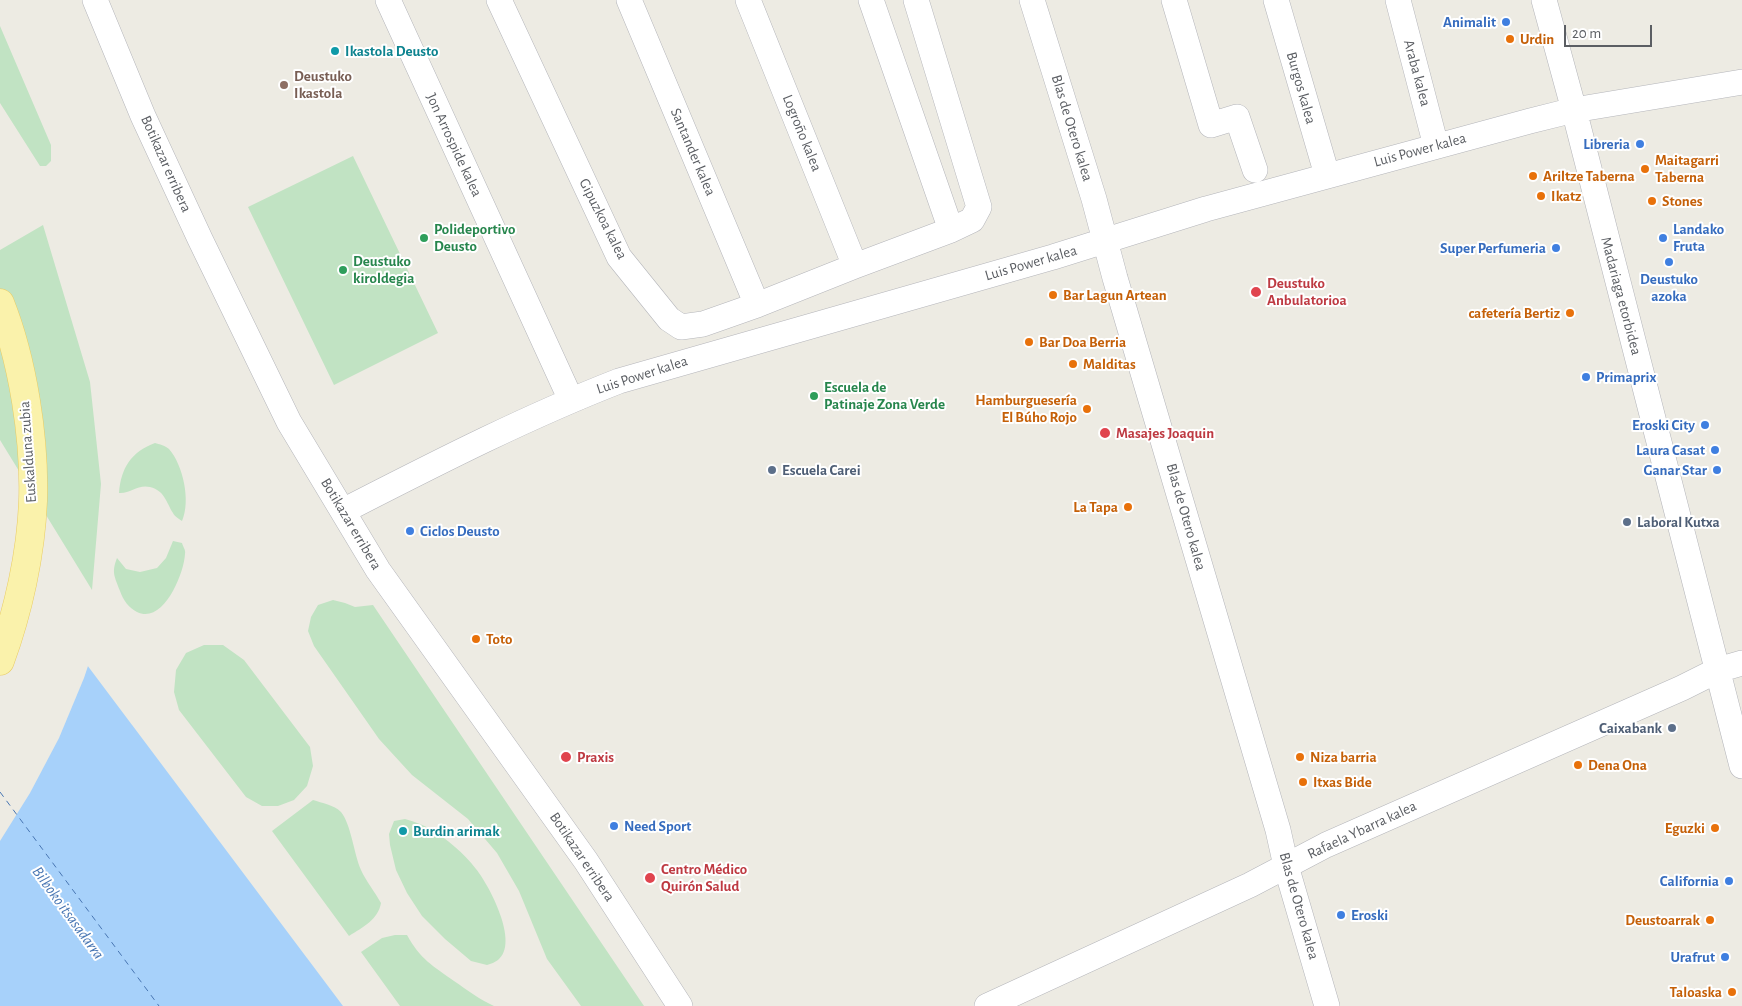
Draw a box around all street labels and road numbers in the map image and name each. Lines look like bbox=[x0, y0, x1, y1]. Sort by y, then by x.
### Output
street label: Araba kalea bbox=[1399, 38, 1435, 108]
street label: Burgos kalea bbox=[1282, 50, 1320, 126]
street label: Blas de Otero kalea bbox=[1047, 72, 1097, 184]
street label: Jon Arrospide kalea bbox=[422, 90, 486, 200]
street label: Logroño kalea bbox=[778, 92, 826, 174]
street label: Santander kalea bbox=[666, 105, 720, 199]
street label: Botikazar erribera bbox=[137, 113, 195, 215]
street label: Luis Power kalea bbox=[1372, 129, 1468, 171]
street label: Gipuzkoa kalea bbox=[575, 175, 631, 263]
street label: Madariaga etorbidea bbox=[1597, 235, 1645, 357]
street label: Luis Power kalea bbox=[983, 241, 1079, 285]
street label: Luis Power kalea bbox=[594, 352, 690, 398]
street label: Euskalduna zubia bbox=[15, 401, 41, 503]
street label: Blas de Otero kalea bbox=[1162, 461, 1210, 573]
street label: Botikazar erribera bbox=[317, 475, 385, 573]
street label: Rafaela Ybarra kalea bbox=[1304, 797, 1420, 863]
street label: Botikazar erribera bbox=[545, 809, 619, 905]
street label: Blas de Otero kalea bbox=[1275, 850, 1323, 962]

